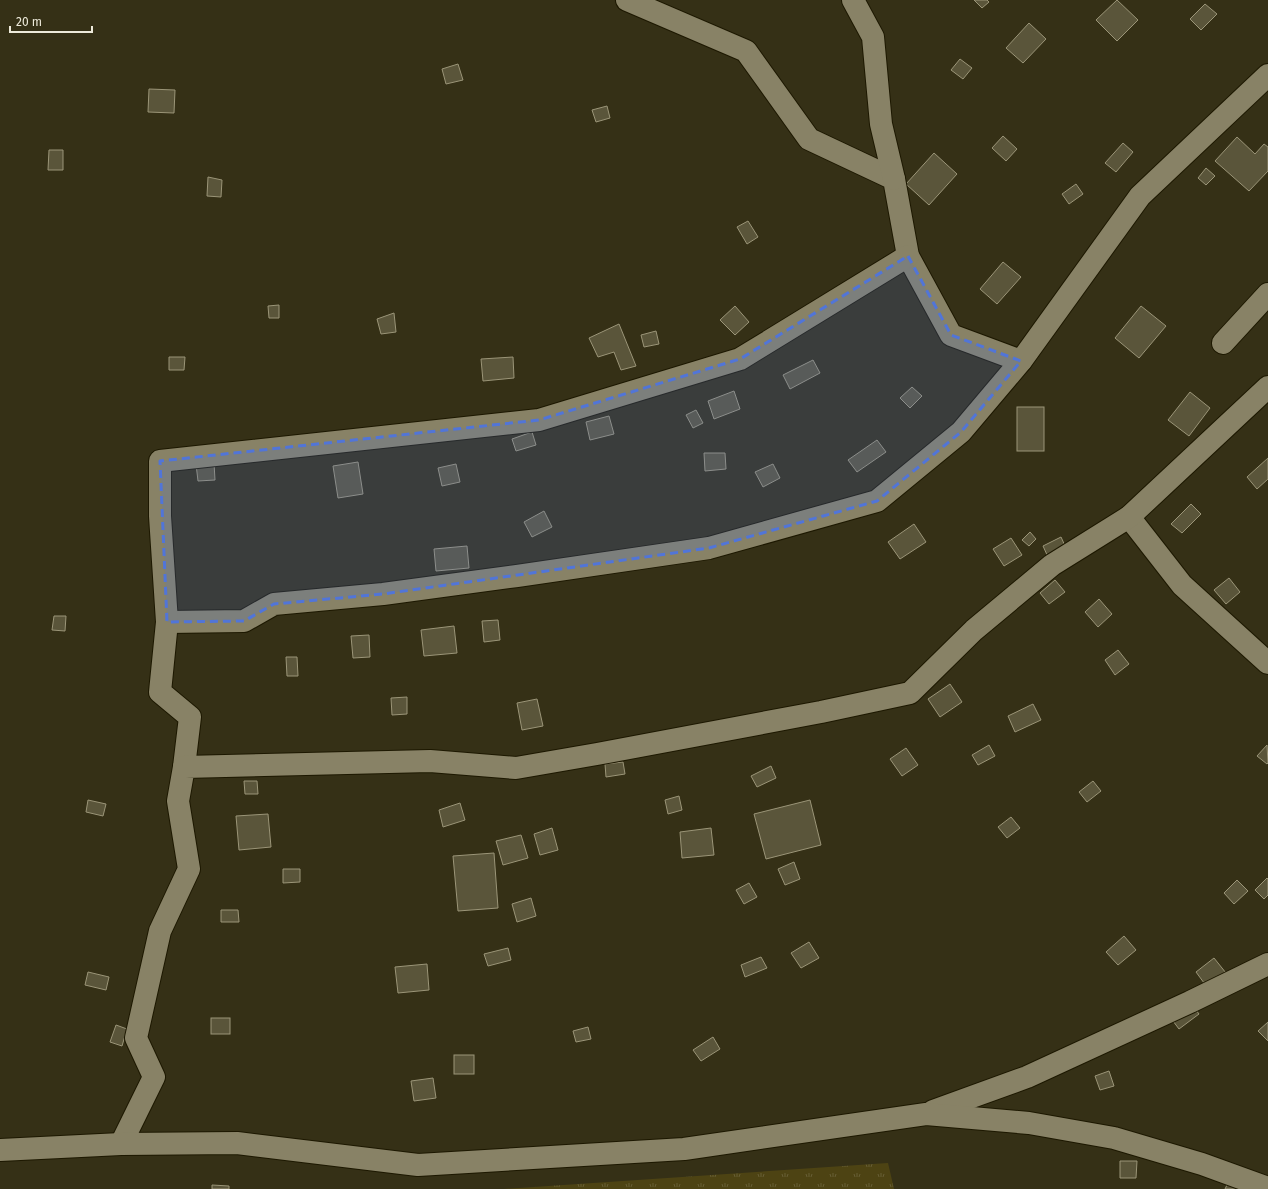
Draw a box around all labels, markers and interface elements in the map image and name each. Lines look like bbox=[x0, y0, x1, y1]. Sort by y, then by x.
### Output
scale bar bbox=[10, 8, 92, 34]
text: 20 m bbox=[16, 15, 42, 29]

